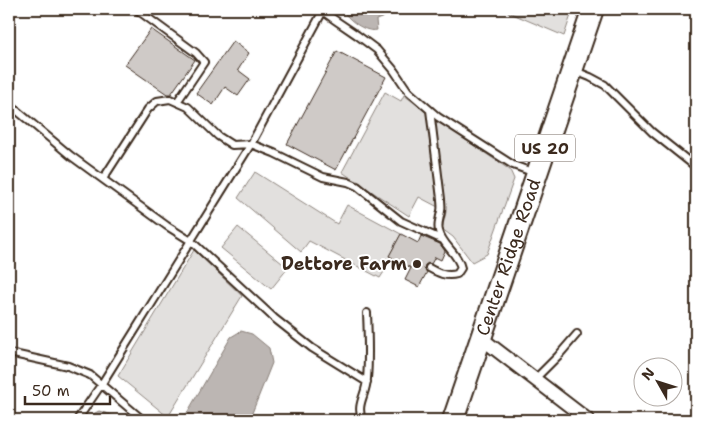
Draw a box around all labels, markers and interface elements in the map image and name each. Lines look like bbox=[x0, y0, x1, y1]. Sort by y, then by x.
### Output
road number: US 20 bbox=[515, 134, 575, 162]
street label: Center Ridge Road bbox=[471, 175, 546, 339]
place label: Dettore Farm bbox=[281, 252, 408, 276]
marker: Dettore Farm bbox=[411, 258, 423, 270]
north arrow bbox=[632, 356, 682, 406]
text: N bbox=[637, 364, 658, 384]
scale bar bbox=[25, 374, 110, 406]
text: 50 m bbox=[32, 381, 70, 401]

